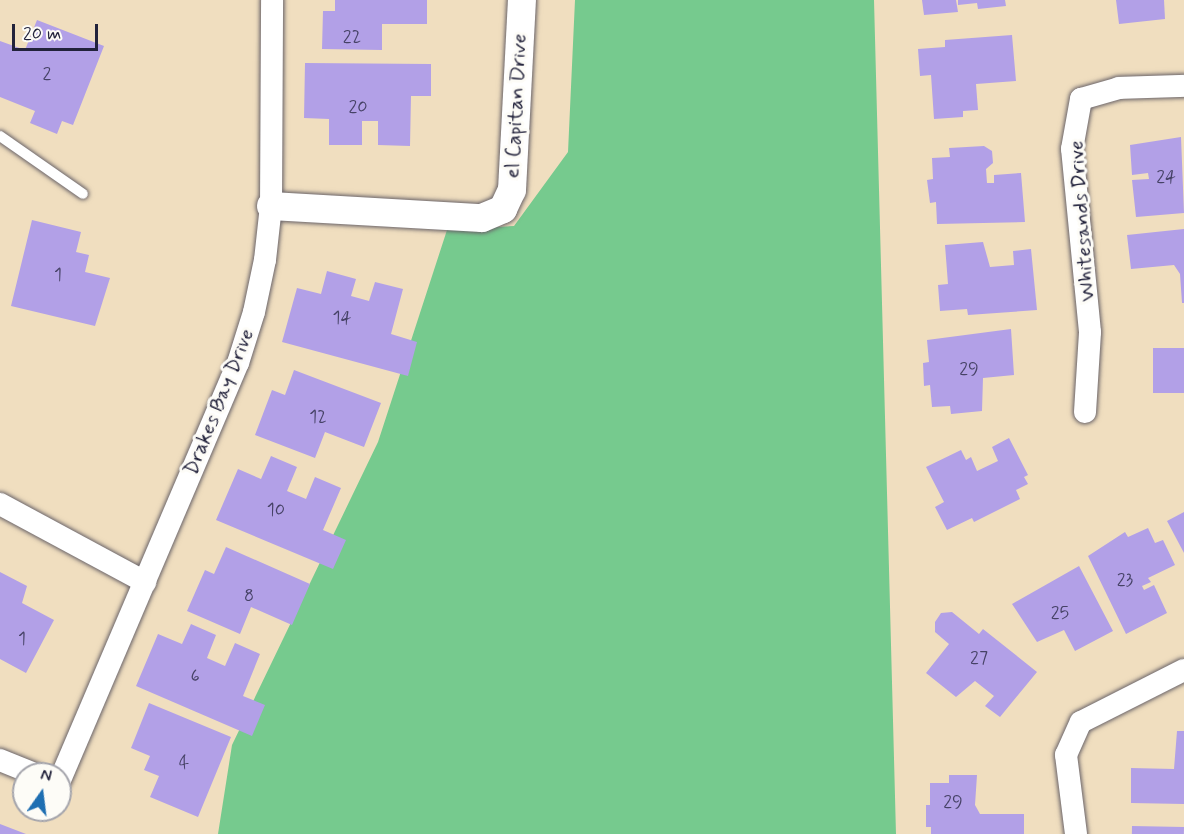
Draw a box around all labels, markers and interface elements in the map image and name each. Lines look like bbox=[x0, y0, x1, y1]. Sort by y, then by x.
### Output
scale bar bbox=[15, 12, 100, 50]
text: 20 m bbox=[23, 22, 61, 46]
house number: 22 bbox=[343, 26, 361, 48]
street label: el Capitan Drive bbox=[500, 33, 532, 179]
house number: 2 bbox=[43, 63, 51, 85]
house number: 20 bbox=[348, 96, 368, 118]
street label: Whitesands Drive bbox=[1064, 140, 1100, 302]
house number: 24 bbox=[1156, 166, 1176, 188]
house number: 1 bbox=[54, 264, 62, 286]
house number: 14 bbox=[333, 307, 351, 329]
street label: Drakes Bay Drive bbox=[178, 325, 260, 479]
house number: 29 bbox=[959, 358, 979, 380]
house number: 12 bbox=[309, 406, 327, 428]
house number: 10 bbox=[267, 499, 285, 521]
house number: 23 bbox=[1117, 569, 1133, 591]
house number: 8 bbox=[244, 585, 254, 607]
house number: 25 bbox=[1051, 602, 1069, 624]
house number: 1 bbox=[18, 628, 26, 650]
house number: 27 bbox=[970, 647, 988, 669]
house number: 6 bbox=[190, 665, 200, 687]
house number: 4 bbox=[179, 752, 189, 774]
north arrow bbox=[12, 762, 72, 822]
text: N bbox=[38, 765, 54, 787]
house number: 29 bbox=[943, 791, 963, 813]

